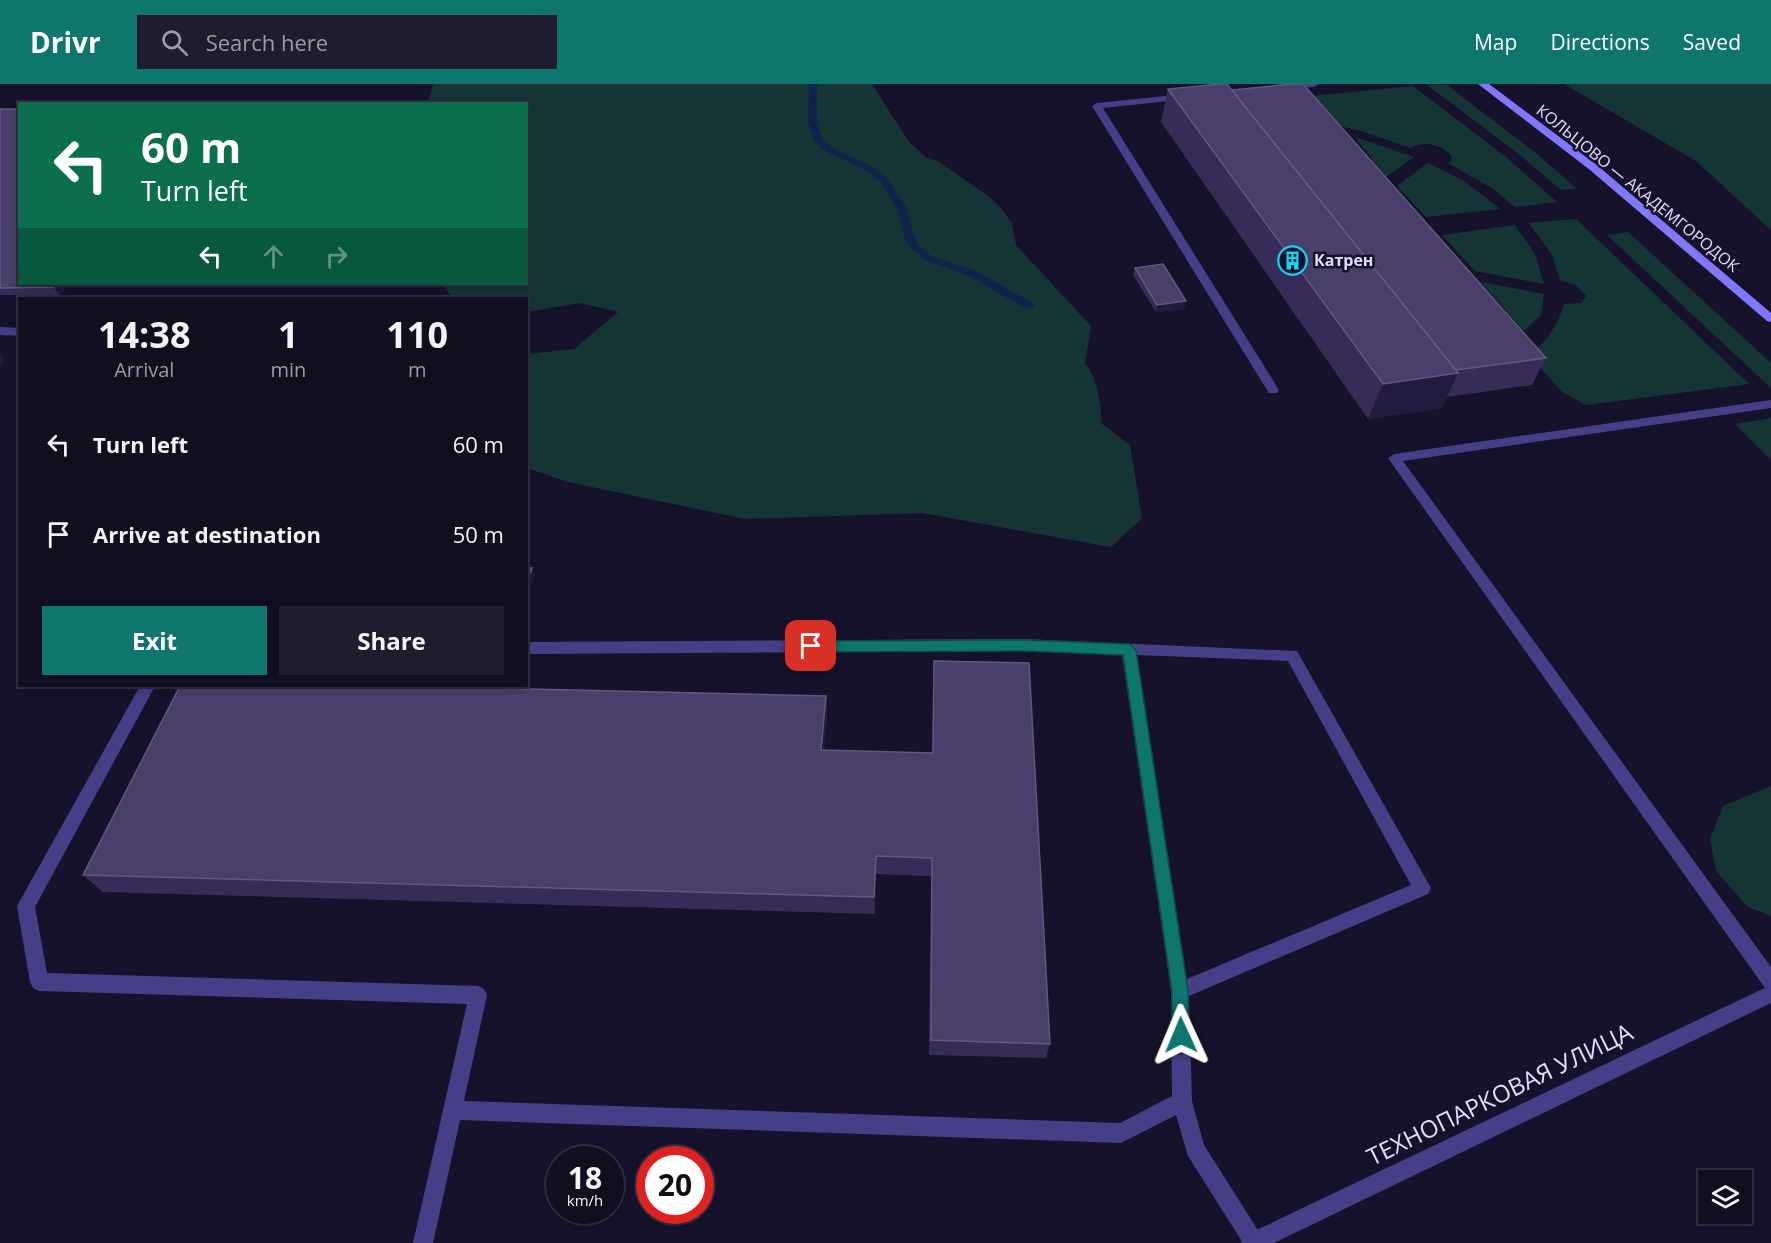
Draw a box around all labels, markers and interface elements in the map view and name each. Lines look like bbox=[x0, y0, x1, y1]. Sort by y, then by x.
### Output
search box bbox=[137, 15, 557, 69]
text: Drivr bbox=[30, 23, 101, 61]
icon: search bbox=[158, 26, 191, 59]
text: Search here bbox=[206, 27, 328, 57]
text: Map bbox=[1474, 28, 1517, 56]
text: Directions bbox=[1550, 28, 1650, 56]
text: Saved bbox=[1683, 28, 1741, 56]
street label: КОЛЬЦОВО — АКАДЕМГОРОДОК bbox=[1532, 99, 1744, 277]
text: 60 m bbox=[141, 118, 241, 175]
icon: left bbox=[42, 126, 120, 204]
text: Turn left bbox=[141, 172, 248, 209]
icon: left bbox=[194, 240, 227, 273]
icon: ahead bbox=[257, 240, 290, 273]
icon: right bbox=[320, 240, 353, 273]
building icon: Катрен bbox=[1277, 244, 1309, 276]
place label: Катрен bbox=[1314, 249, 1373, 271]
text: 14:38 bbox=[98, 310, 191, 359]
text: 1 bbox=[278, 310, 299, 359]
text: 110 bbox=[386, 310, 448, 359]
text: Arrival bbox=[114, 356, 174, 383]
text: min bbox=[270, 356, 306, 383]
text: m bbox=[408, 356, 426, 383]
icon: left bbox=[42, 428, 75, 461]
text: Turn left bbox=[93, 429, 188, 459]
text: 60 m bbox=[453, 429, 504, 459]
icon: arrive bbox=[42, 518, 75, 551]
text: Arrive at destination bbox=[93, 519, 321, 549]
text: 50 m bbox=[453, 519, 504, 549]
button: Exit bbox=[42, 606, 267, 675]
button: Share bbox=[279, 606, 504, 675]
pin bbox=[785, 620, 836, 671]
icon: arrive bbox=[794, 629, 827, 662]
position arrow bbox=[1149, 1003, 1213, 1067]
street label: ТЕХНОПАРКОВАЯ УЛИЦА bbox=[1361, 1014, 1639, 1173]
speed limit sign: 20 bbox=[636, 1146, 714, 1224]
text: 18 bbox=[568, 1157, 602, 1198]
map controls bbox=[1698, 1170, 1752, 1224]
button: layers bbox=[1698, 1170, 1752, 1224]
text: km/h bbox=[567, 1190, 603, 1210]

